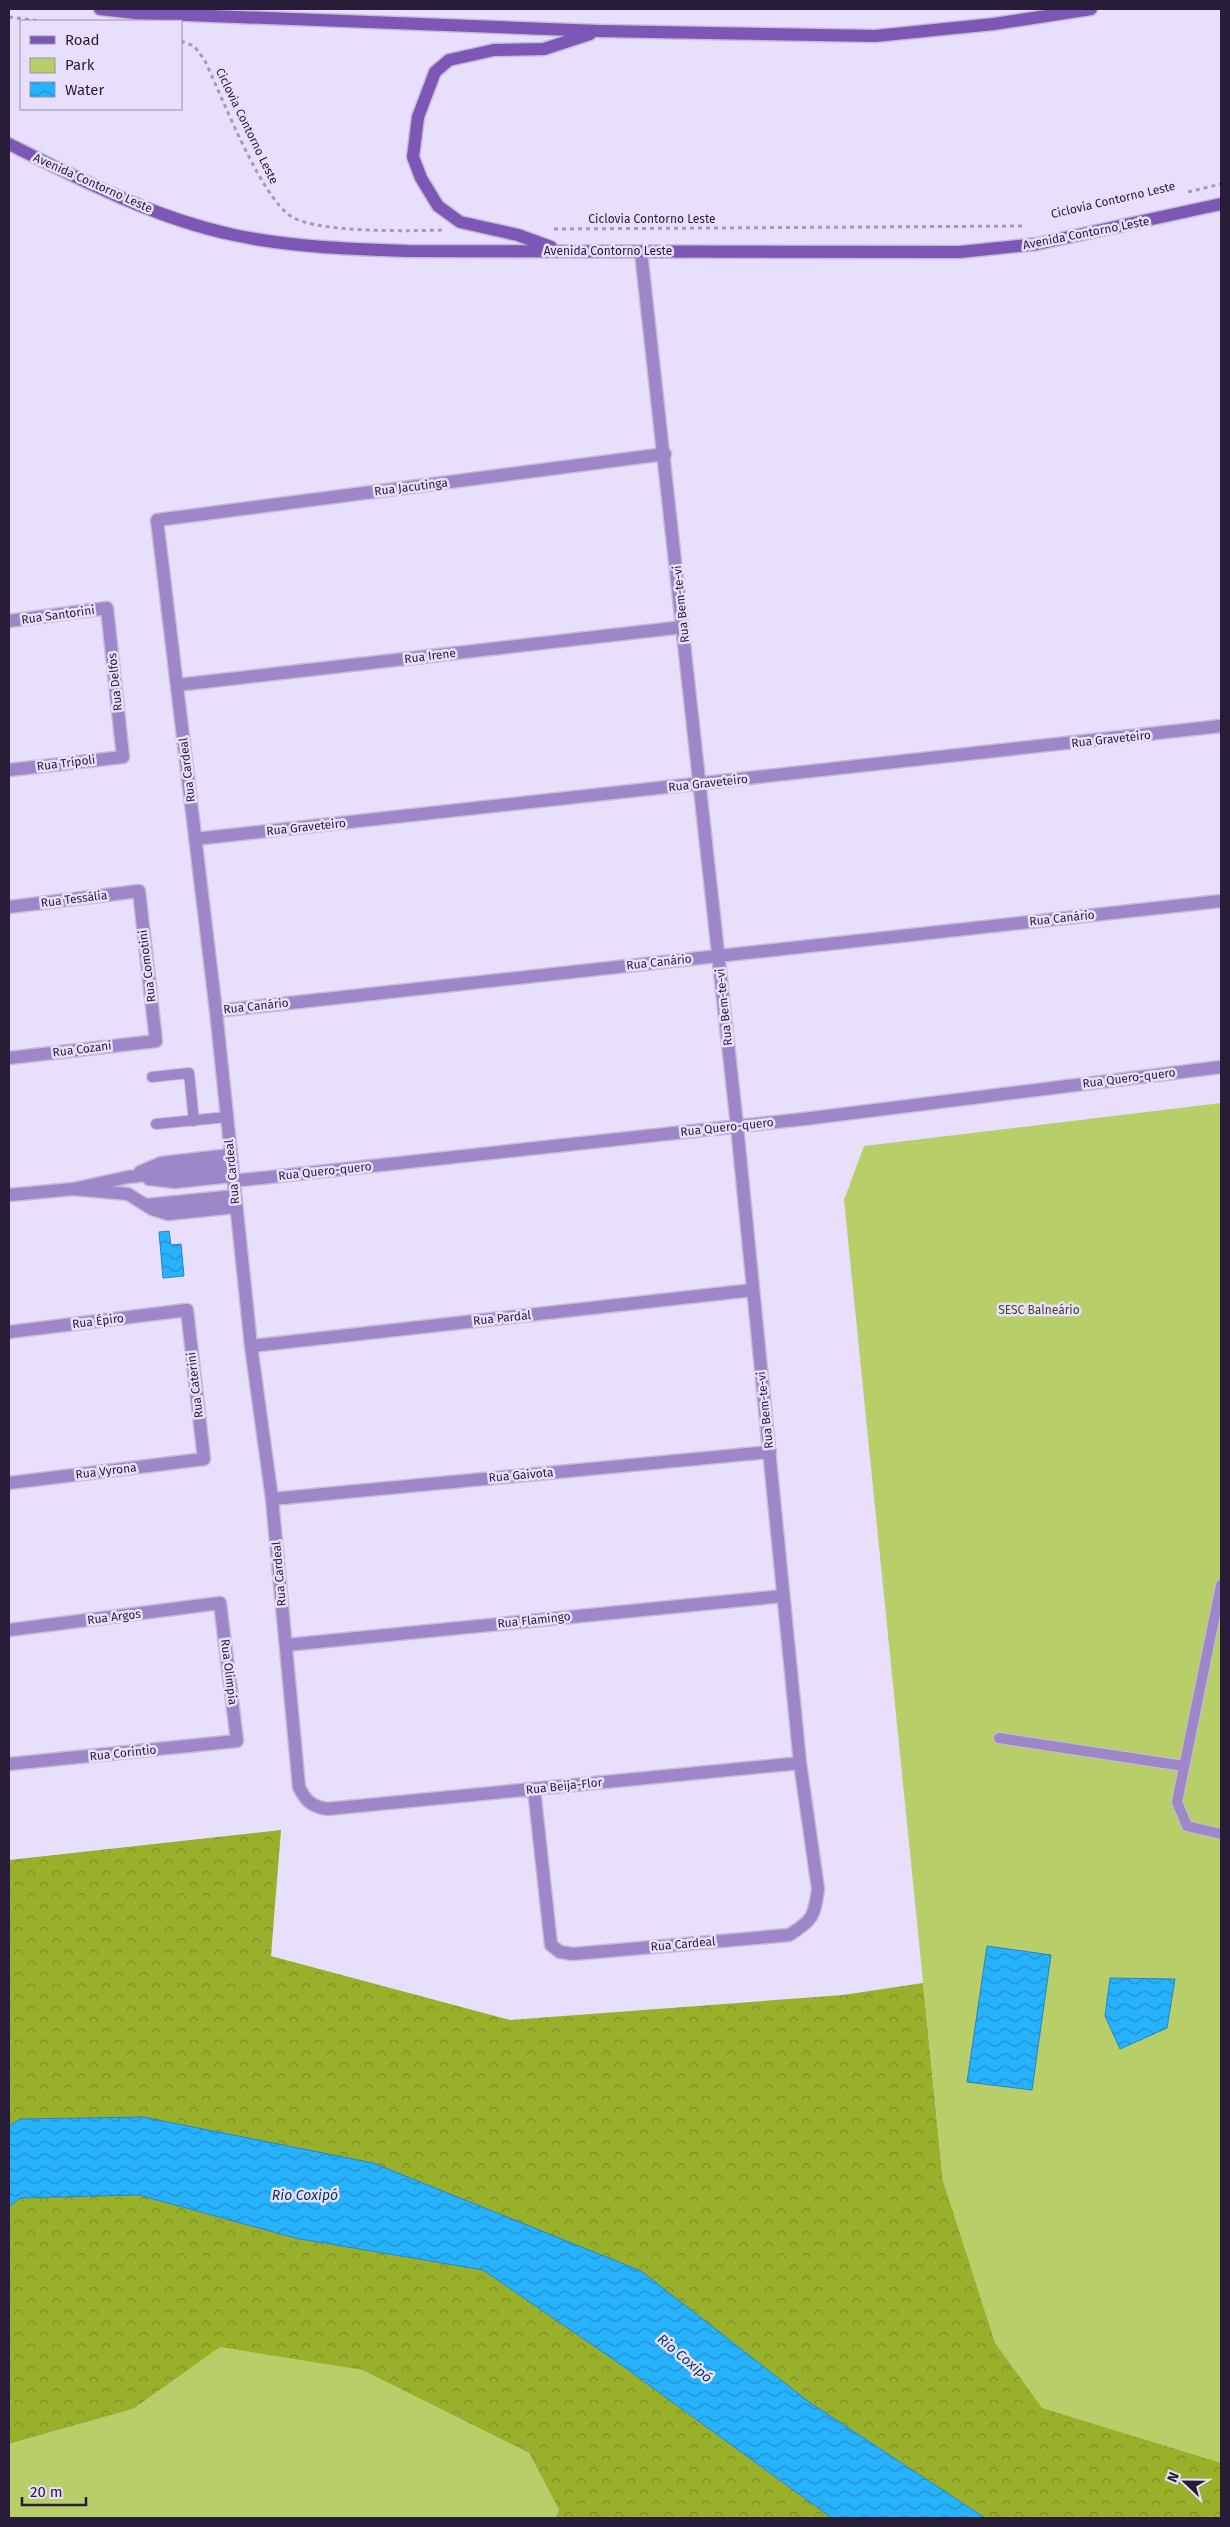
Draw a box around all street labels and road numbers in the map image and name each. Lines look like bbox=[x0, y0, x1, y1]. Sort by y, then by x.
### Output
street label: Ciclovia Contorno Leste bbox=[213, 66, 281, 186]
street label: Avenida Contorno Leste bbox=[31, 150, 155, 216]
street label: Ciclovia Contorno Leste bbox=[1049, 179, 1177, 221]
street label: Ciclovia Contorno Leste bbox=[588, 212, 716, 226]
street label: Avenida Contorno Leste bbox=[1022, 214, 1150, 252]
street label: Avenida Contorno Leste bbox=[544, 244, 672, 258]
street label: Rua Jacutinga bbox=[373, 476, 449, 498]
street label: Rua Bem-te-vi bbox=[670, 565, 692, 643]
street label: Rua Santorini bbox=[21, 603, 95, 627]
street label: Rua Irene bbox=[403, 646, 457, 666]
street label: Rua Delfos bbox=[105, 652, 125, 712]
street label: Rua Graveteiro bbox=[1071, 728, 1151, 750]
street label: Rua Cardeal bbox=[176, 736, 198, 803]
street label: Rua Trípoli bbox=[36, 752, 96, 774]
street label: Rua Graveteiro bbox=[668, 772, 748, 794]
street label: Rua Graveteiro bbox=[266, 816, 346, 838]
street label: Rua Tessália bbox=[40, 888, 108, 910]
street label: Rua Canário bbox=[1029, 908, 1095, 928]
street label: Rua Comotini bbox=[136, 929, 158, 1003]
street label: Rua Canário bbox=[626, 952, 692, 972]
street label: Rua Bem-te-vi bbox=[713, 968, 735, 1046]
street label: Rua Canário bbox=[223, 996, 289, 1016]
street label: Rua Cozani bbox=[52, 1038, 112, 1060]
street label: Rua Quero-quero bbox=[1082, 1065, 1176, 1091]
street label: Rua Quero-quero bbox=[680, 1115, 774, 1139]
street label: Rua Cardeal bbox=[222, 1139, 242, 1205]
street label: Rua Quero-quero bbox=[278, 1159, 372, 1183]
street label: Rua Pardal bbox=[472, 1308, 532, 1328]
street label: Rua Épiro bbox=[71, 1310, 125, 1331]
street label: Rua Caterini bbox=[184, 1351, 206, 1419]
street label: Rua Bem-te-vi bbox=[754, 1371, 776, 1449]
street label: Rua Vyrona bbox=[75, 1460, 137, 1482]
street label: Rua Gaivota bbox=[488, 1465, 554, 1485]
street label: Rua Cardeal bbox=[269, 1541, 289, 1607]
street label: Rua Argos bbox=[86, 1607, 142, 1627]
street label: Rua Flamingo bbox=[497, 1609, 571, 1631]
street label: Rua Olimpia bbox=[218, 1638, 240, 1706]
street label: Rua Corintio bbox=[89, 1743, 157, 1763]
street label: Rua Beija-Flor bbox=[525, 1775, 603, 1797]
street label: Rua Cardeal bbox=[650, 1934, 716, 1954]

